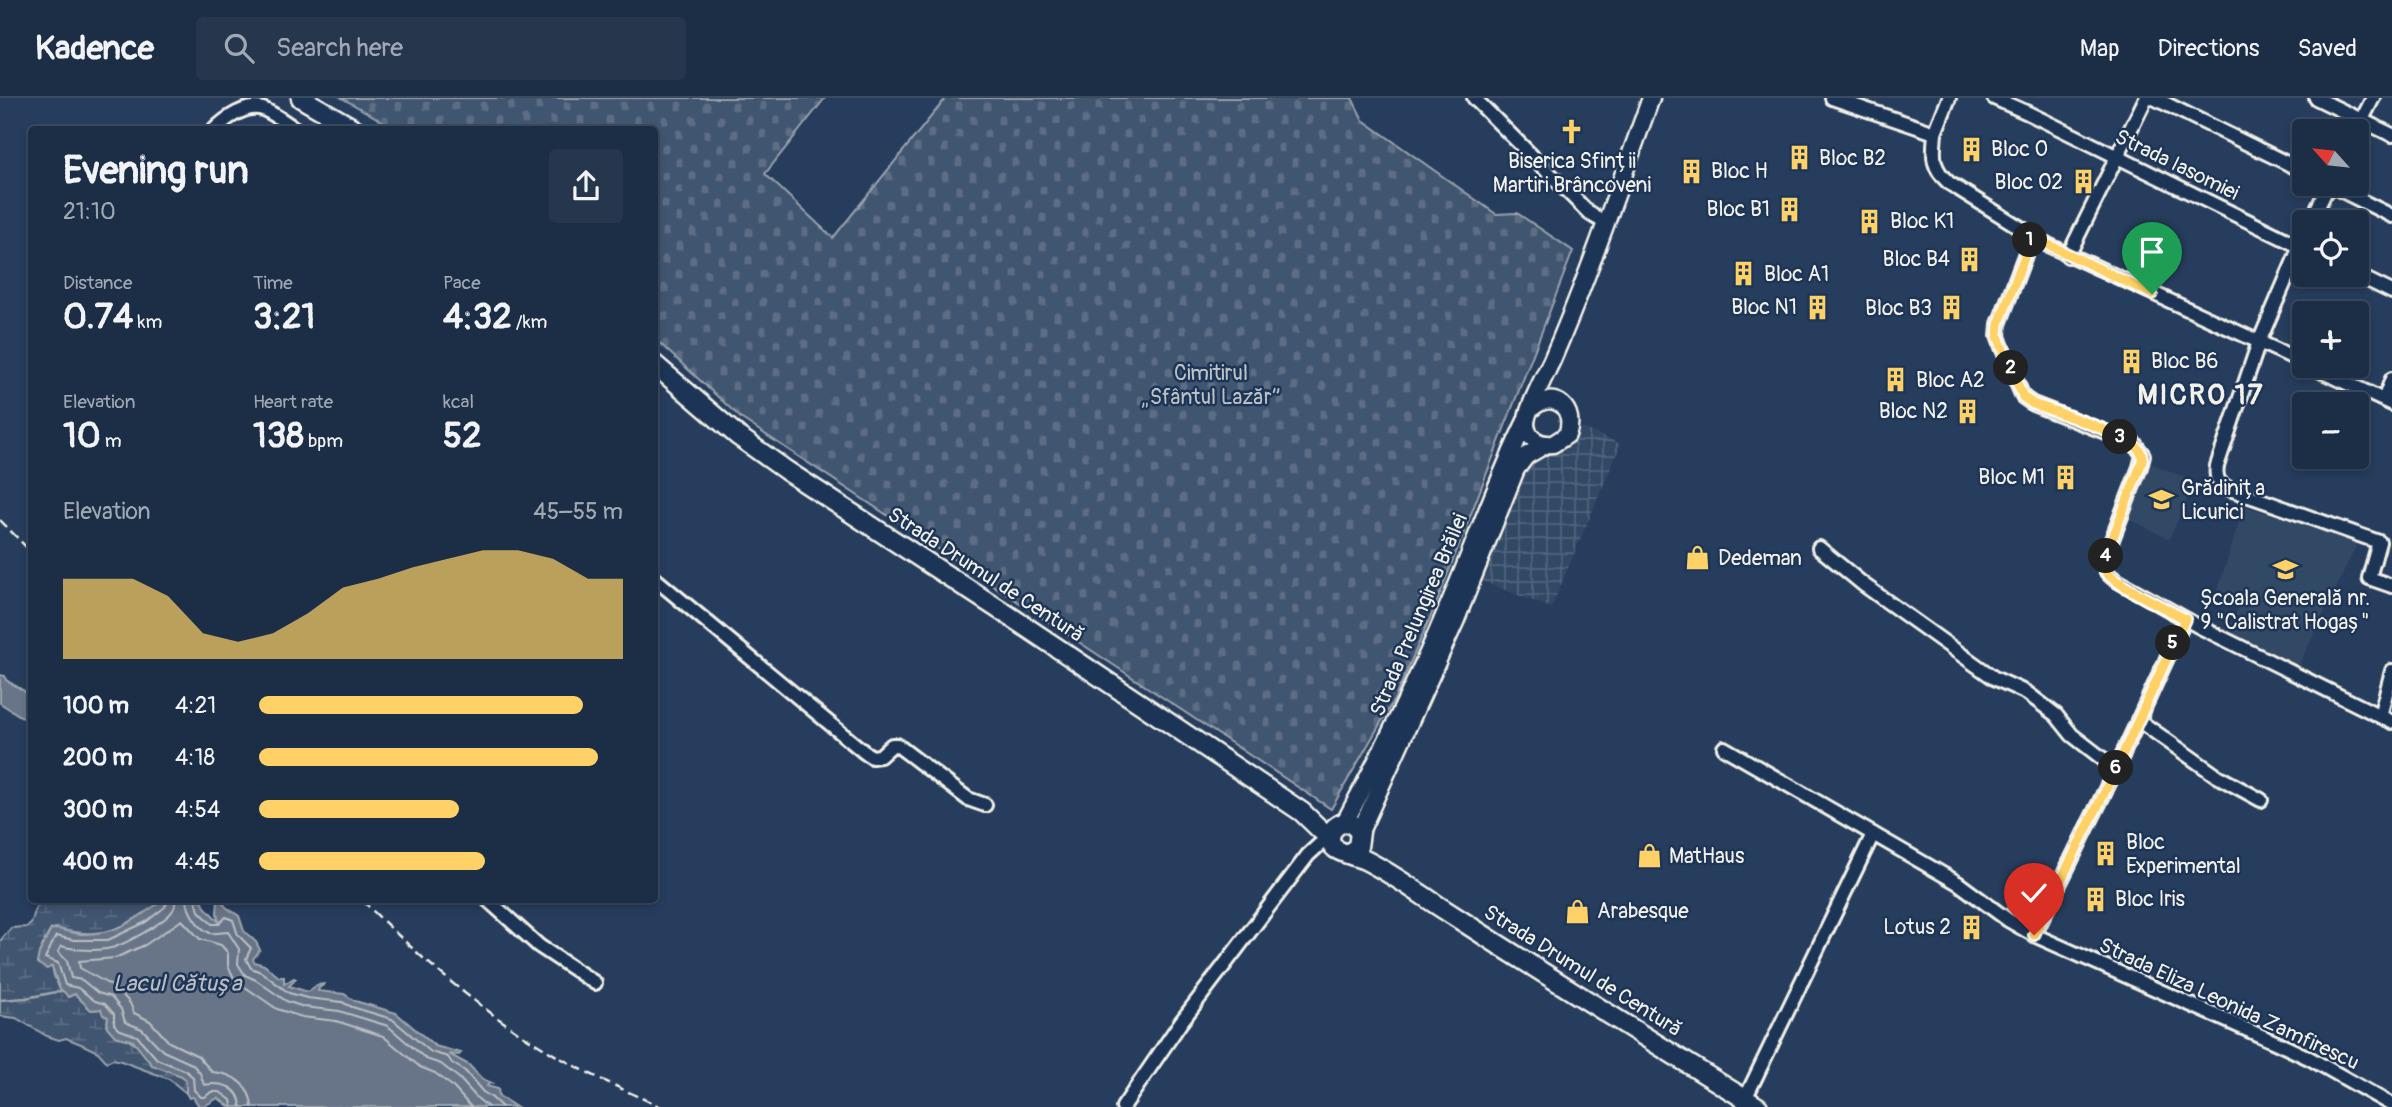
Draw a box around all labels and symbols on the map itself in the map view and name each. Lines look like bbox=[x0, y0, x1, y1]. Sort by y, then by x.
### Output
church icon: Biserica Sfinții Martiri Brâncoveni bbox=[1558, 118, 1586, 146]
north arrow bbox=[2292, 119, 2370, 196]
street label: Strada Iasomiei bbox=[2111, 123, 2244, 207]
building icon: Bloc O bbox=[1957, 135, 1985, 163]
place label: Bloc O bbox=[1991, 136, 2048, 163]
building icon: Bloc B2 bbox=[1785, 144, 1813, 172]
place label: Bloc B2 bbox=[1819, 145, 1886, 172]
place label: Biserica Sfinții Martiri Brâncoveni bbox=[1493, 148, 1651, 199]
building icon: Bloc H bbox=[1677, 157, 1705, 185]
place label: Bloc H bbox=[1711, 158, 1768, 185]
building icon: Bloc O2 bbox=[2069, 168, 2097, 196]
place label: Bloc O2 bbox=[1995, 169, 2063, 196]
building icon: Bloc B1 bbox=[1776, 195, 1804, 223]
place label: Bloc B1 bbox=[1707, 196, 1770, 223]
building icon: Bloc K1 bbox=[1856, 207, 1884, 235]
place label: Bloc K1 bbox=[1890, 208, 1954, 235]
pin: 1 bbox=[2012, 222, 2048, 258]
pin bbox=[2122, 222, 2182, 294]
building icon: Bloc B4 bbox=[1956, 245, 1984, 273]
place label: Bloc B4 bbox=[1883, 246, 1950, 273]
building icon: Bloc A1 bbox=[1730, 260, 1758, 288]
place label: Bloc A1 bbox=[1764, 261, 1829, 288]
building icon: Bloc N1 bbox=[1803, 293, 1831, 321]
place label: Bloc N1 bbox=[1731, 294, 1797, 321]
building icon: Bloc B3 bbox=[1938, 294, 1966, 322]
place label: Bloc B3 bbox=[1865, 295, 1932, 322]
building icon: Bloc B6 bbox=[2117, 347, 2145, 375]
place label: Bloc B6 bbox=[2151, 348, 2219, 375]
pin: 2 bbox=[1994, 350, 2028, 386]
park label: Cimitirul „Sfântul Lazăr” bbox=[1142, 360, 1280, 411]
building icon: Bloc A2 bbox=[1882, 366, 1910, 394]
place label: Bloc A2 bbox=[1916, 367, 1985, 394]
district label: MICRO 17 bbox=[2137, 378, 2265, 413]
building icon: Bloc N2 bbox=[1954, 397, 1982, 425]
place label: Bloc N2 bbox=[1879, 398, 1948, 425]
pin: 3 bbox=[2102, 420, 2138, 454]
building icon: Bloc M1 bbox=[2051, 463, 2079, 491]
place label: Bloc M1 bbox=[1978, 464, 2045, 491]
place label: Grădinița Licurici bbox=[2181, 475, 2265, 526]
school or university icon: Grădinița Licurici bbox=[2147, 486, 2175, 514]
street label: Strada Drumul de Centură bbox=[883, 501, 1089, 649]
street label: Strada Prelungirea Brăilei bbox=[1364, 509, 1474, 720]
pin: 4 bbox=[2088, 538, 2124, 574]
shop icon: Dedeman bbox=[1684, 544, 1712, 572]
place label: Dedeman bbox=[1718, 545, 1802, 572]
school or university icon: Școala Generală nr. 9 "Calistrat Hogaș" bbox=[2271, 555, 2299, 583]
place label: Școala Generală nr. 9 "Calistrat Hogaș" bbox=[2200, 585, 2370, 636]
pin: 5 bbox=[2156, 626, 2190, 660]
pin: 6 bbox=[2098, 750, 2134, 786]
place label: Bloc Experimental bbox=[2126, 829, 2241, 880]
building icon: Bloc Experimental bbox=[2092, 840, 2120, 868]
shop icon: MatHaus bbox=[1635, 842, 1663, 870]
place label: MatHaus bbox=[1669, 843, 1745, 870]
pin bbox=[2004, 863, 2064, 935]
building icon: Bloc Iris bbox=[2081, 885, 2109, 913]
place label: Bloc Iris bbox=[2115, 886, 2186, 913]
shop icon: Arabesque bbox=[1563, 897, 1591, 925]
place label: Arabesque bbox=[1597, 898, 1689, 925]
street label: Strada Drumul de Centură bbox=[1479, 899, 1687, 1043]
building icon: Lotus 2 bbox=[1957, 913, 1985, 941]
place label: Lotus 2 bbox=[1883, 914, 1951, 941]
street label: Strada Eliza Leonida Zamfirescu bbox=[2095, 932, 2363, 1076]
water label: Lacul Cătușa bbox=[113, 969, 243, 998]

